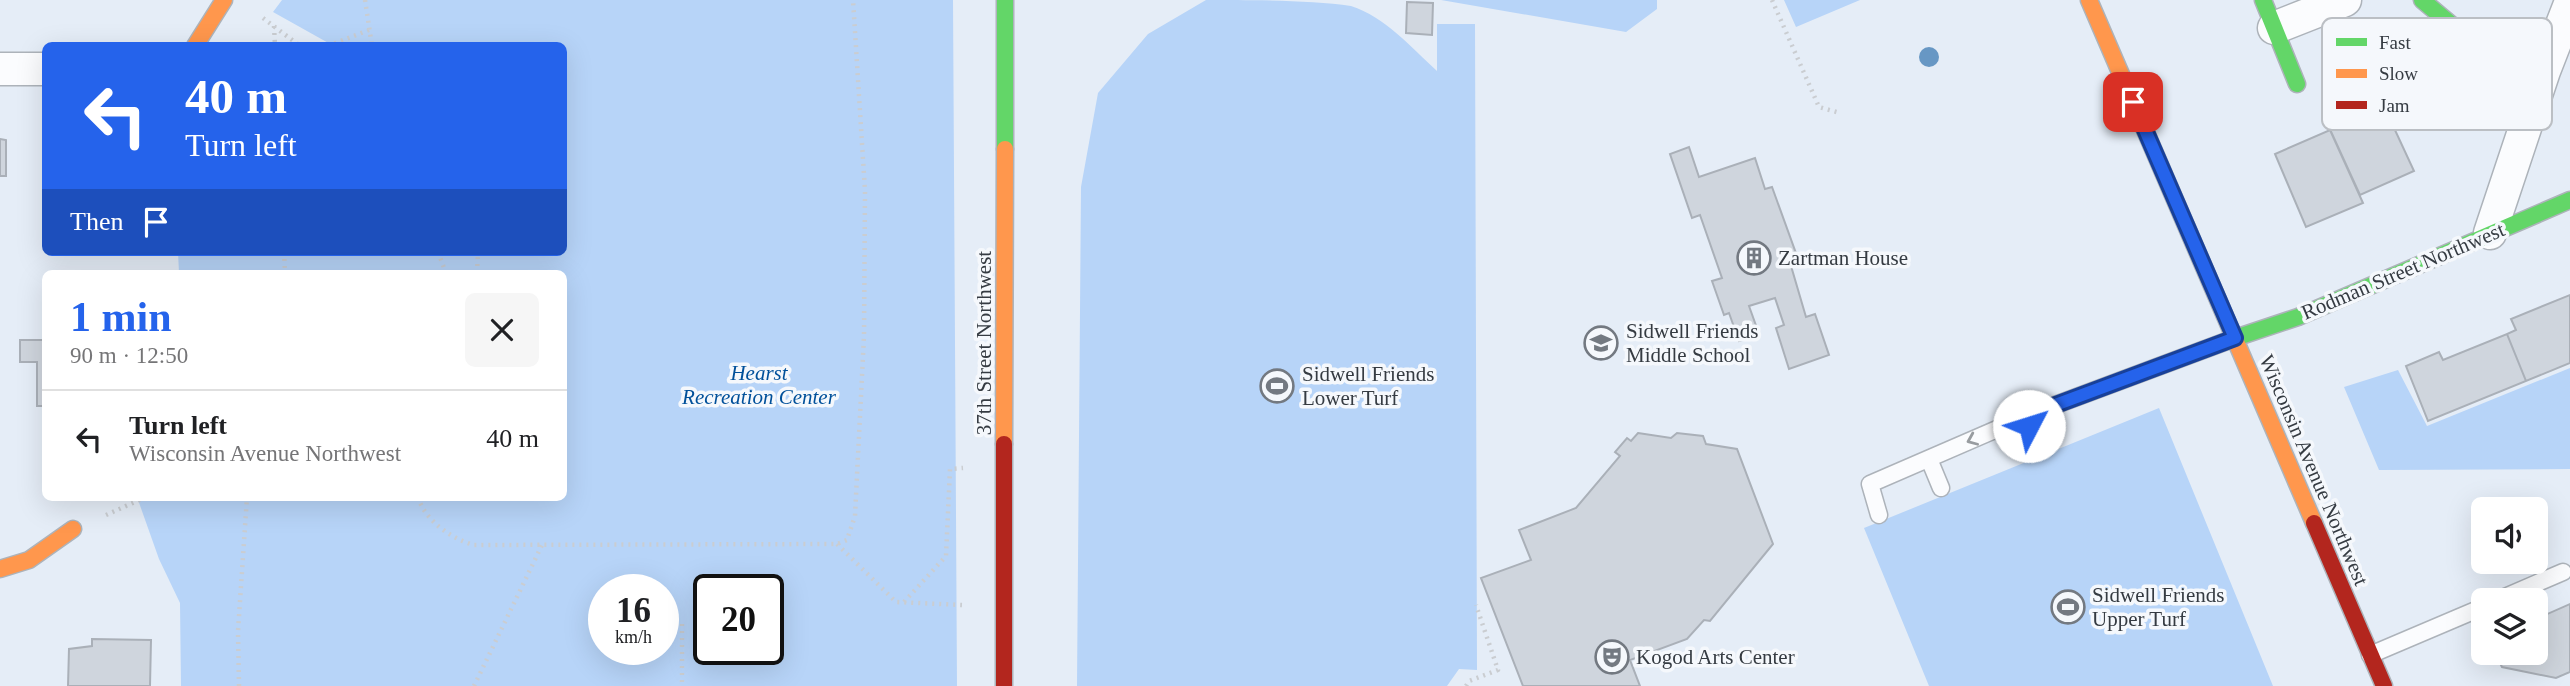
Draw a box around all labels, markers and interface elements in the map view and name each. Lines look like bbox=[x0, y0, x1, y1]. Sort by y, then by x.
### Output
legend bbox=[2322, 18, 2552, 130]
text: Fast bbox=[2379, 32, 2411, 53]
text: Slow bbox=[2379, 63, 2418, 84]
text: 40 m bbox=[185, 69, 287, 124]
icon: left bbox=[70, 70, 161, 161]
pin bbox=[2103, 72, 2163, 132]
icon: arrive bbox=[2114, 83, 2152, 121]
text: Jam bbox=[2379, 95, 2410, 116]
text: Turn left bbox=[185, 127, 297, 163]
icon: arrive bbox=[137, 203, 175, 241]
text: Then bbox=[70, 207, 123, 236]
street label: Rodman Street Northwest bbox=[2298, 217, 2508, 325]
building icon: Zartman House bbox=[1735, 239, 1773, 277]
place label: Zartman House bbox=[1778, 246, 1908, 270]
street label: 37th Street Northwest bbox=[972, 251, 996, 435]
button: close bbox=[465, 293, 539, 367]
text: 1 min bbox=[70, 294, 172, 340]
place label: Sidwell Friends Middle School bbox=[1626, 319, 1758, 367]
school or university icon: Sidwell Friends Middle School bbox=[1582, 324, 1620, 362]
text: 90 m · 12:50 bbox=[70, 343, 188, 368]
street label: Wisconsin Avenue Northwest bbox=[2254, 351, 2374, 589]
park label: Hearst Recreation Center bbox=[681, 361, 837, 409]
place label: Sidwell Friends Lower Turf bbox=[1302, 362, 1434, 410]
sports icon: Sidwell Friends Lower Turf bbox=[1258, 367, 1296, 405]
position arrow bbox=[1992, 389, 2066, 463]
text: Turn left bbox=[129, 411, 227, 440]
icon: left bbox=[70, 420, 108, 458]
text: 40 m bbox=[486, 424, 539, 453]
one-way arrow bbox=[1966, 432, 1979, 446]
text: Wisconsin Avenue Northwest bbox=[129, 441, 401, 466]
map controls bbox=[2471, 497, 2548, 665]
button: sound bbox=[2471, 497, 2548, 574]
speed limit sign: 20 bbox=[693, 574, 784, 665]
place label: Sidwell Friends Upper Turf bbox=[2092, 583, 2224, 631]
sports icon: Sidwell Friends Upper Turf bbox=[2049, 588, 2087, 626]
button: layers bbox=[2471, 588, 2548, 665]
text: 16 bbox=[616, 591, 651, 630]
text: km/h bbox=[615, 627, 652, 647]
theatre icon: Kogod Arts Center bbox=[1593, 638, 1631, 676]
place label: Kogod Arts Center bbox=[1636, 645, 1795, 669]

